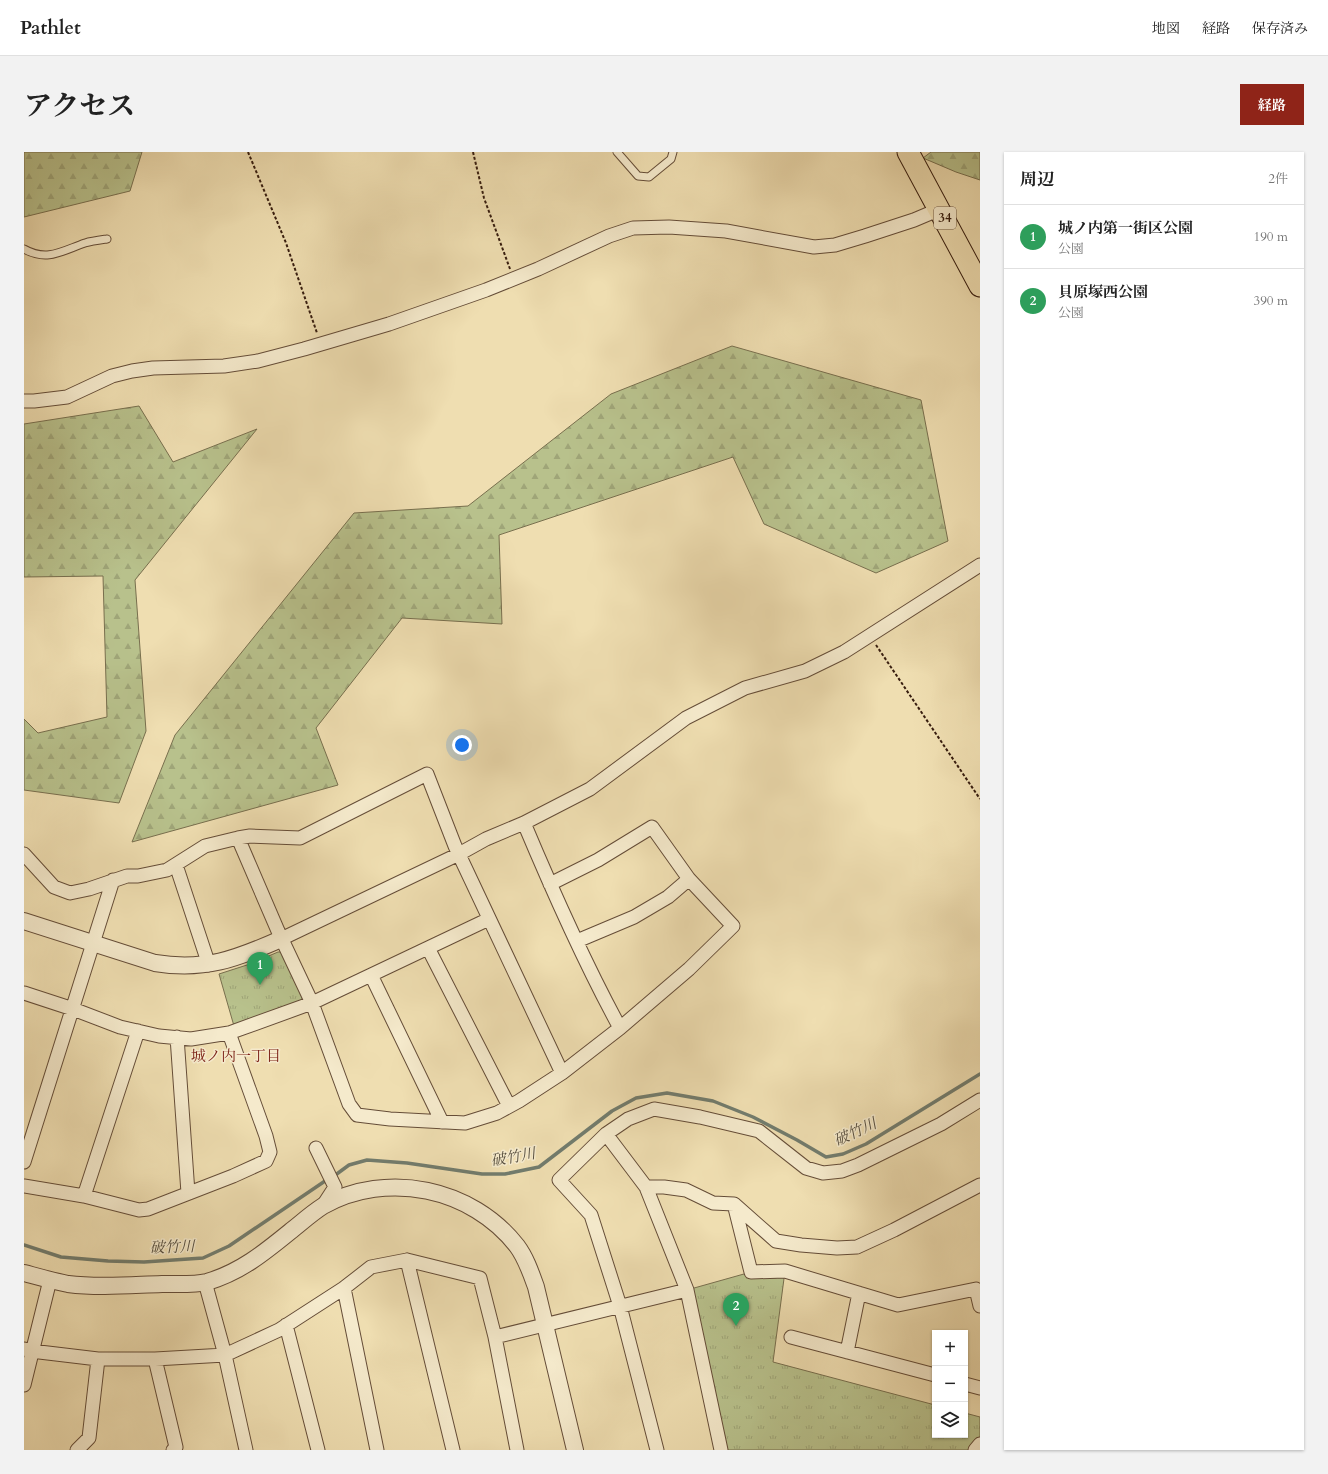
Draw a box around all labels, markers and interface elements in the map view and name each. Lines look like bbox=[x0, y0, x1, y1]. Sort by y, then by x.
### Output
text: Pathlet bbox=[20, 15, 81, 41]
text: 地図 bbox=[1152, 19, 1180, 38]
text: 経路 bbox=[1202, 19, 1230, 38]
text: 保存済み bbox=[1252, 19, 1308, 38]
button: 経路 bbox=[1240, 84, 1304, 125]
text: アクセス bbox=[24, 87, 135, 125]
text: 周辺 bbox=[1020, 168, 1054, 191]
text: 2件 bbox=[1268, 170, 1288, 188]
road number: 34 bbox=[934, 207, 956, 229]
text: 城ノ内第一街区公園 bbox=[1058, 218, 1193, 238]
text: 1 bbox=[1030, 228, 1036, 246]
text: 190 m bbox=[1254, 228, 1288, 246]
text: 公園 bbox=[1058, 240, 1084, 258]
text: 貝原塚西公園 bbox=[1058, 282, 1148, 302]
text: 2 bbox=[1030, 292, 1036, 310]
text: 390 m bbox=[1254, 292, 1288, 310]
text: 公園 bbox=[1058, 304, 1084, 322]
your location bbox=[452, 735, 472, 755]
pin: 1 bbox=[247, 952, 273, 985]
district label: 城ノ内一丁目 bbox=[191, 1046, 281, 1066]
water label: 破竹川 bbox=[830, 1113, 881, 1151]
water label: 破竹川 bbox=[489, 1143, 539, 1171]
water label: 破竹川 bbox=[149, 1236, 197, 1258]
pin: 2 bbox=[723, 1293, 749, 1326]
map controls bbox=[932, 1330, 968, 1438]
button: + bbox=[932, 1330, 968, 1366]
button: − bbox=[932, 1366, 968, 1402]
button: layers bbox=[932, 1402, 968, 1438]

